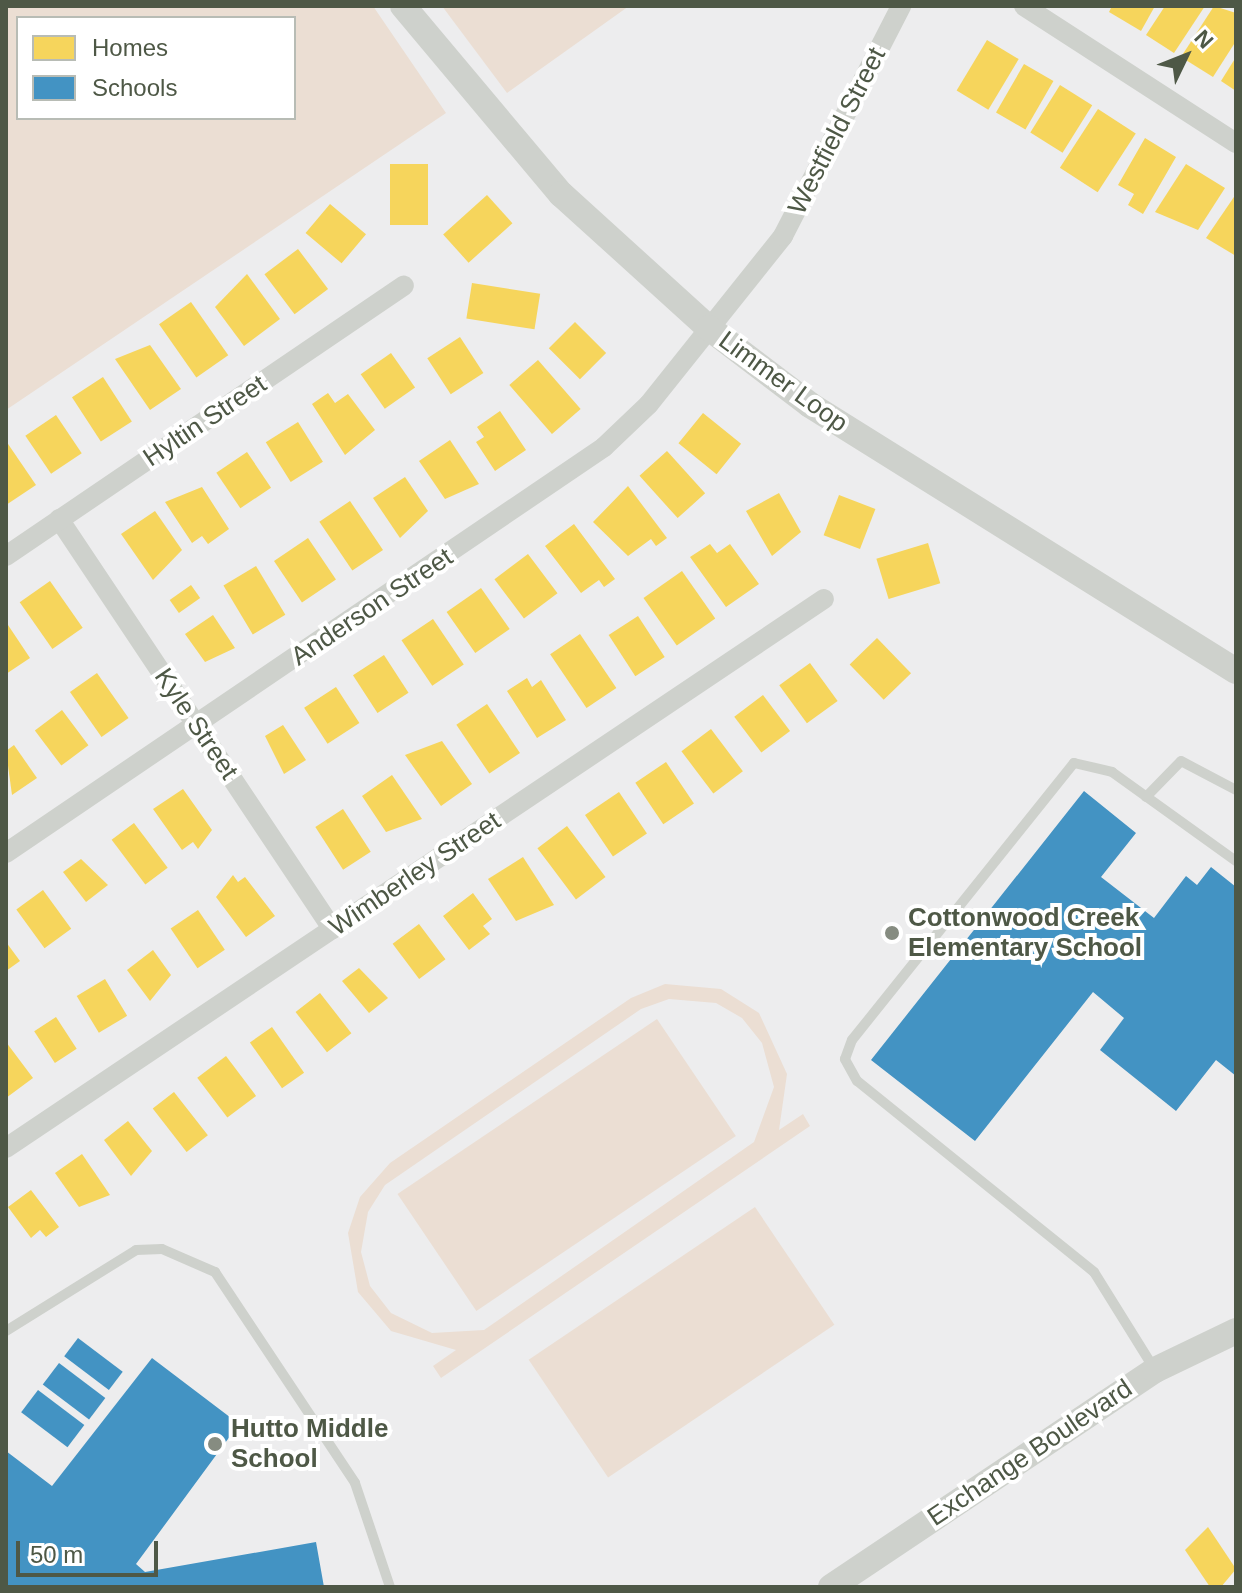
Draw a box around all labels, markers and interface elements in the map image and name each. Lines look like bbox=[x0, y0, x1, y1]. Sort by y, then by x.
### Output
legend bbox=[16, 16, 296, 120]
north arrow bbox=[1146, 16, 1226, 96]
text: N bbox=[1189, 25, 1218, 54]
text: Homes bbox=[92, 34, 168, 61]
street label: Westfield Street bbox=[782, 42, 892, 220]
text: Schools bbox=[92, 74, 177, 101]
street label: Limmer Loop bbox=[712, 325, 854, 439]
street label: Hyltin Street bbox=[138, 368, 272, 474]
street label: Anderson Street bbox=[285, 542, 459, 672]
street label: Kyle Street bbox=[148, 663, 244, 785]
street label: Wimberley Street bbox=[324, 805, 506, 943]
place label: Cottonwood Creek Elementary School bbox=[908, 902, 1142, 964]
marker: Cottonwood Creek Elementary School bbox=[883, 924, 901, 942]
street label: Exchange Boulevard bbox=[922, 1373, 1138, 1533]
place label: Hutto Middle School bbox=[231, 1413, 388, 1474]
marker: Hutto Middle School bbox=[206, 1435, 224, 1453]
scale bar bbox=[20, 1525, 162, 1575]
text: 50 m bbox=[30, 1541, 83, 1568]

